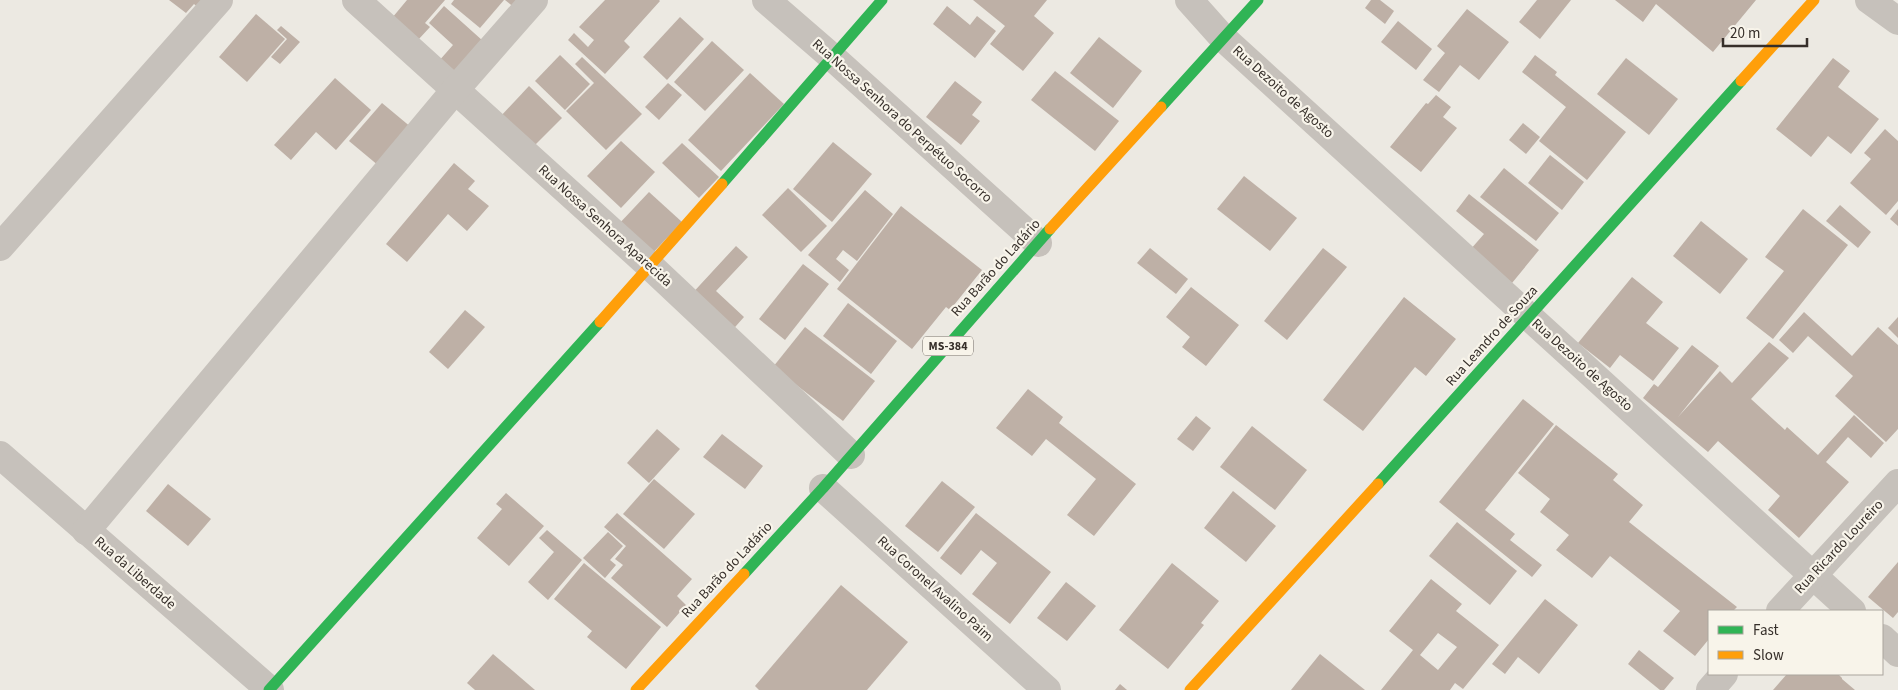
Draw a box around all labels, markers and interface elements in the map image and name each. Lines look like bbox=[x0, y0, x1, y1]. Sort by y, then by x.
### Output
scale bar bbox=[1723, 15, 1807, 47]
text: 20 m bbox=[1730, 23, 1760, 44]
street label: Rua Nossa Senhora do Perpétuo Socorro bbox=[808, 35, 996, 207]
street label: Rua Dezoito de Agosto bbox=[1228, 41, 1338, 143]
street label: Rua Nossa Senhora Aparecida bbox=[534, 160, 676, 292]
street label: Rua Barão do Ladário bbox=[947, 215, 1045, 321]
street label: Rua Leandro de Souza bbox=[1441, 281, 1543, 391]
street label: Rua Dezoito de Agosto bbox=[1527, 314, 1637, 416]
road number: MS-384 bbox=[923, 336, 973, 356]
street label: Rua Ricardo Loureiro bbox=[1790, 495, 1888, 599]
street label: Rua Barão do Ladário bbox=[677, 517, 777, 623]
street label: Rua da Liberdade bbox=[90, 532, 180, 614]
street label: Rua Coronel Avalino Paim bbox=[873, 532, 997, 646]
legend bbox=[1708, 610, 1883, 675]
text: Fast bbox=[1753, 620, 1779, 641]
text: Slow bbox=[1753, 645, 1784, 666]

